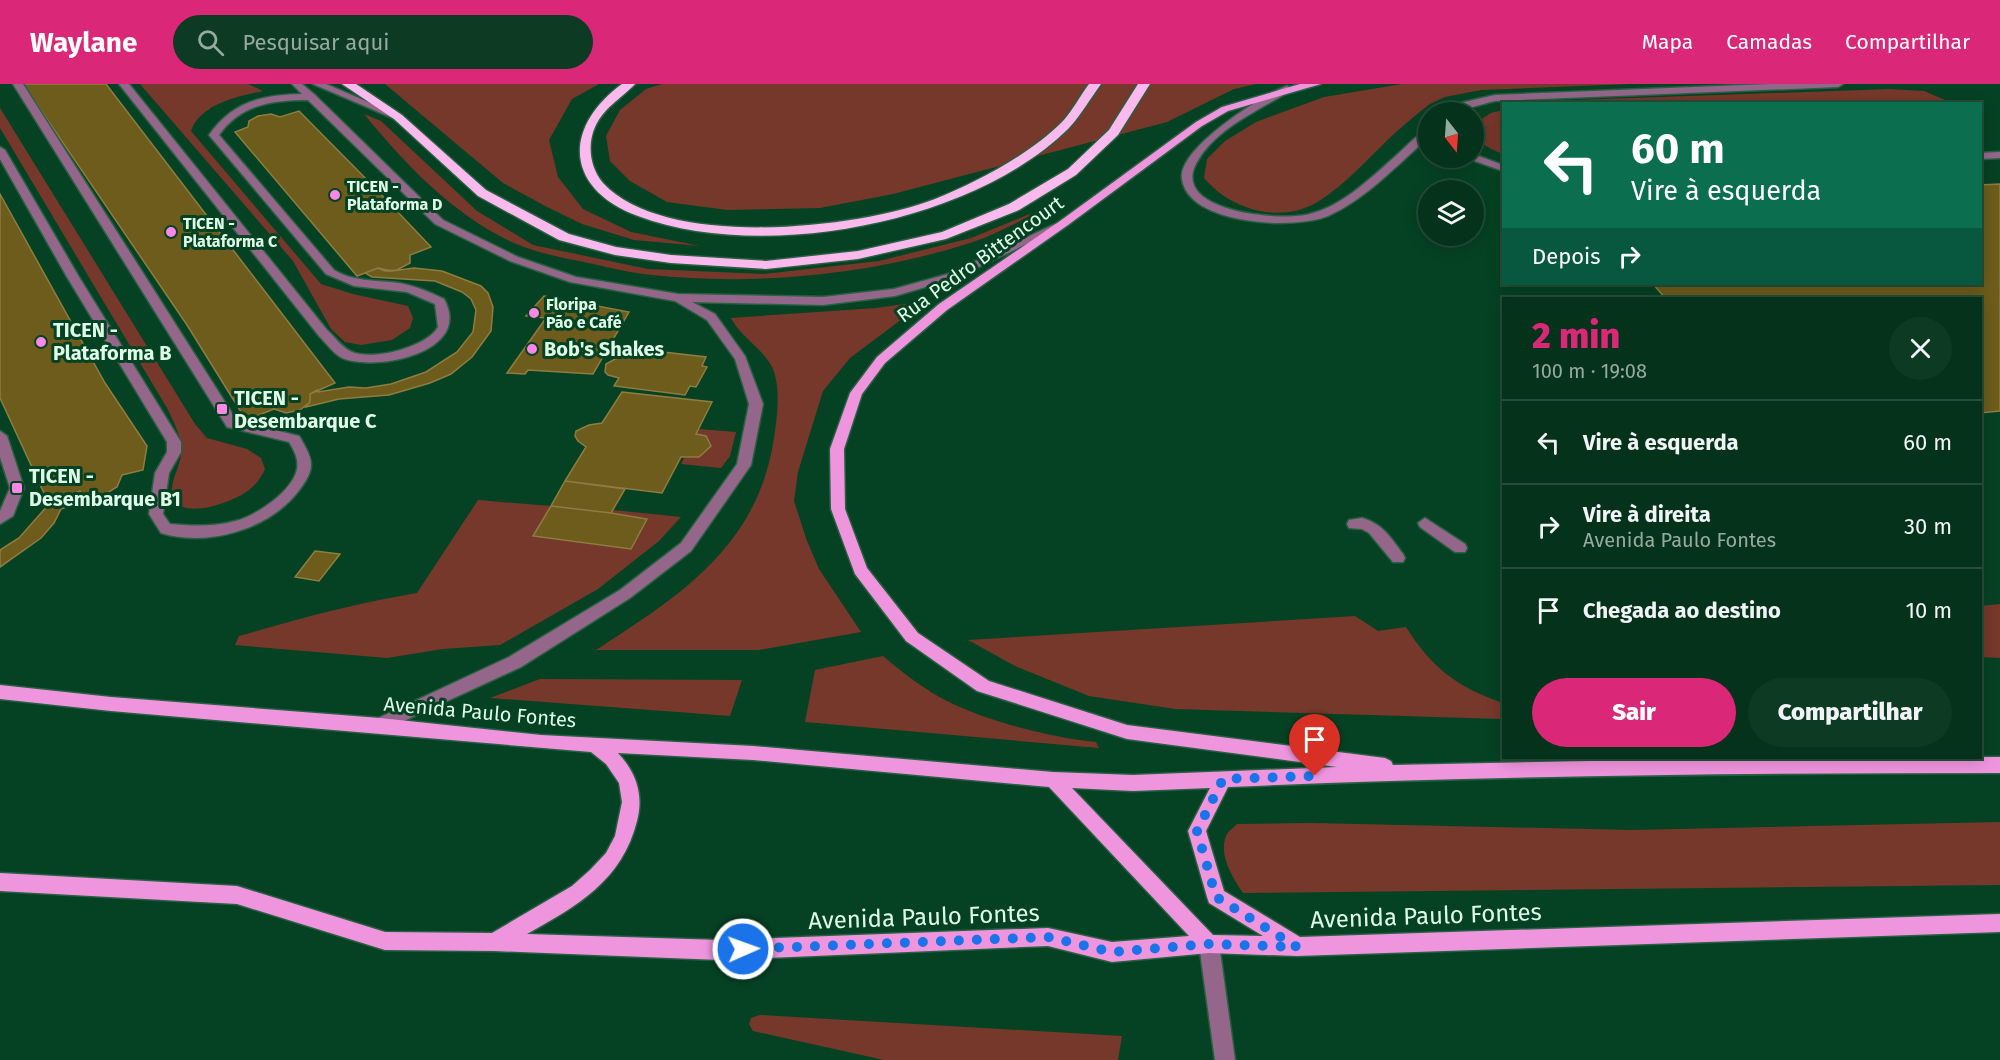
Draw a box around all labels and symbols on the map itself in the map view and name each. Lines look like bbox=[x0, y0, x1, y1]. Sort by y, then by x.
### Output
north arrow bbox=[1418, 102, 1484, 168]
place label: TICEN - Plataforma D bbox=[347, 177, 442, 214]
marker: TICEN - Plataforma D bbox=[328, 188, 342, 202]
street label: Rua Pedro Bittencourt bbox=[892, 190, 1069, 327]
place label: TICEN - Plataforma C bbox=[183, 214, 278, 251]
marker: TICEN - Plataforma C bbox=[164, 225, 178, 239]
place label: Floripa Pão e Café bbox=[546, 295, 622, 332]
marker: Floripa Pão e Café bbox=[527, 306, 541, 320]
place label: TICEN - Plataforma B bbox=[53, 318, 172, 365]
marker: TICEN - Plataforma B bbox=[34, 335, 48, 349]
place label: Bob's Shakes bbox=[544, 337, 664, 361]
marker: Bob's Shakes bbox=[525, 342, 539, 356]
place label: TICEN - Desembarque C bbox=[234, 386, 377, 433]
marker: TICEN - Desembarque C bbox=[215, 402, 229, 416]
place label: TICEN - Desembarque B1 bbox=[29, 464, 181, 511]
marker: TICEN - Desembarque B1 bbox=[10, 481, 24, 495]
street label: Avenida Paulo Fontes bbox=[383, 692, 577, 732]
pin bbox=[1289, 714, 1340, 776]
street label: Avenida Paulo Fontes bbox=[1310, 898, 1542, 934]
street label: Avenida Paulo Fontes bbox=[808, 899, 1040, 935]
position arrow bbox=[711, 917, 775, 981]

